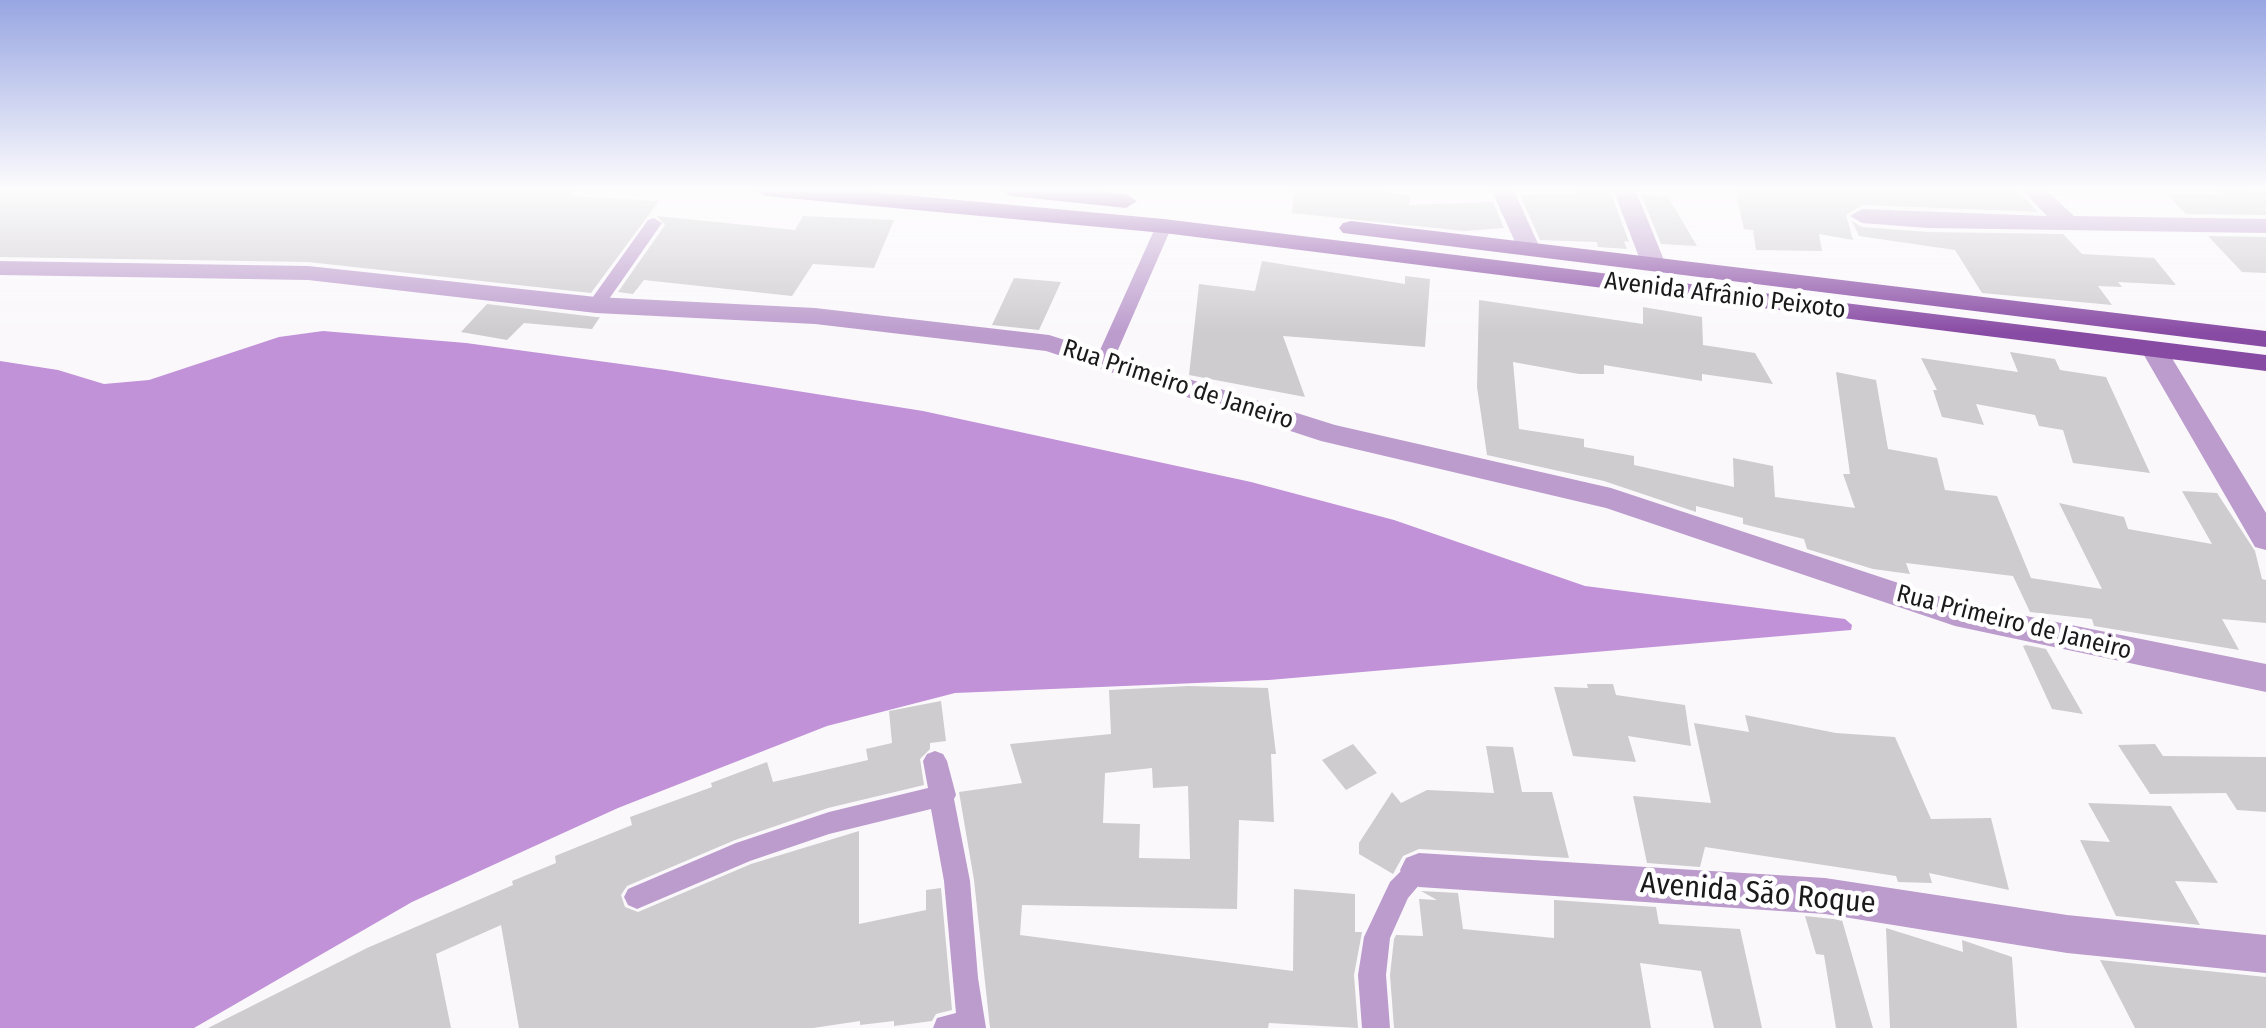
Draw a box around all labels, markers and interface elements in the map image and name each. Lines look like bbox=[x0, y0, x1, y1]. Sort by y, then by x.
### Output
street label: Avenida Afrânio Peixoto bbox=[1603, 266, 1847, 326]
street label: Rua Primeiro de Janeiro bbox=[1059, 333, 1297, 437]
street label: Rua Primeiro de Janeiro bbox=[1893, 579, 2135, 667]
street label: Avenida São Roque bbox=[1639, 866, 1877, 922]

